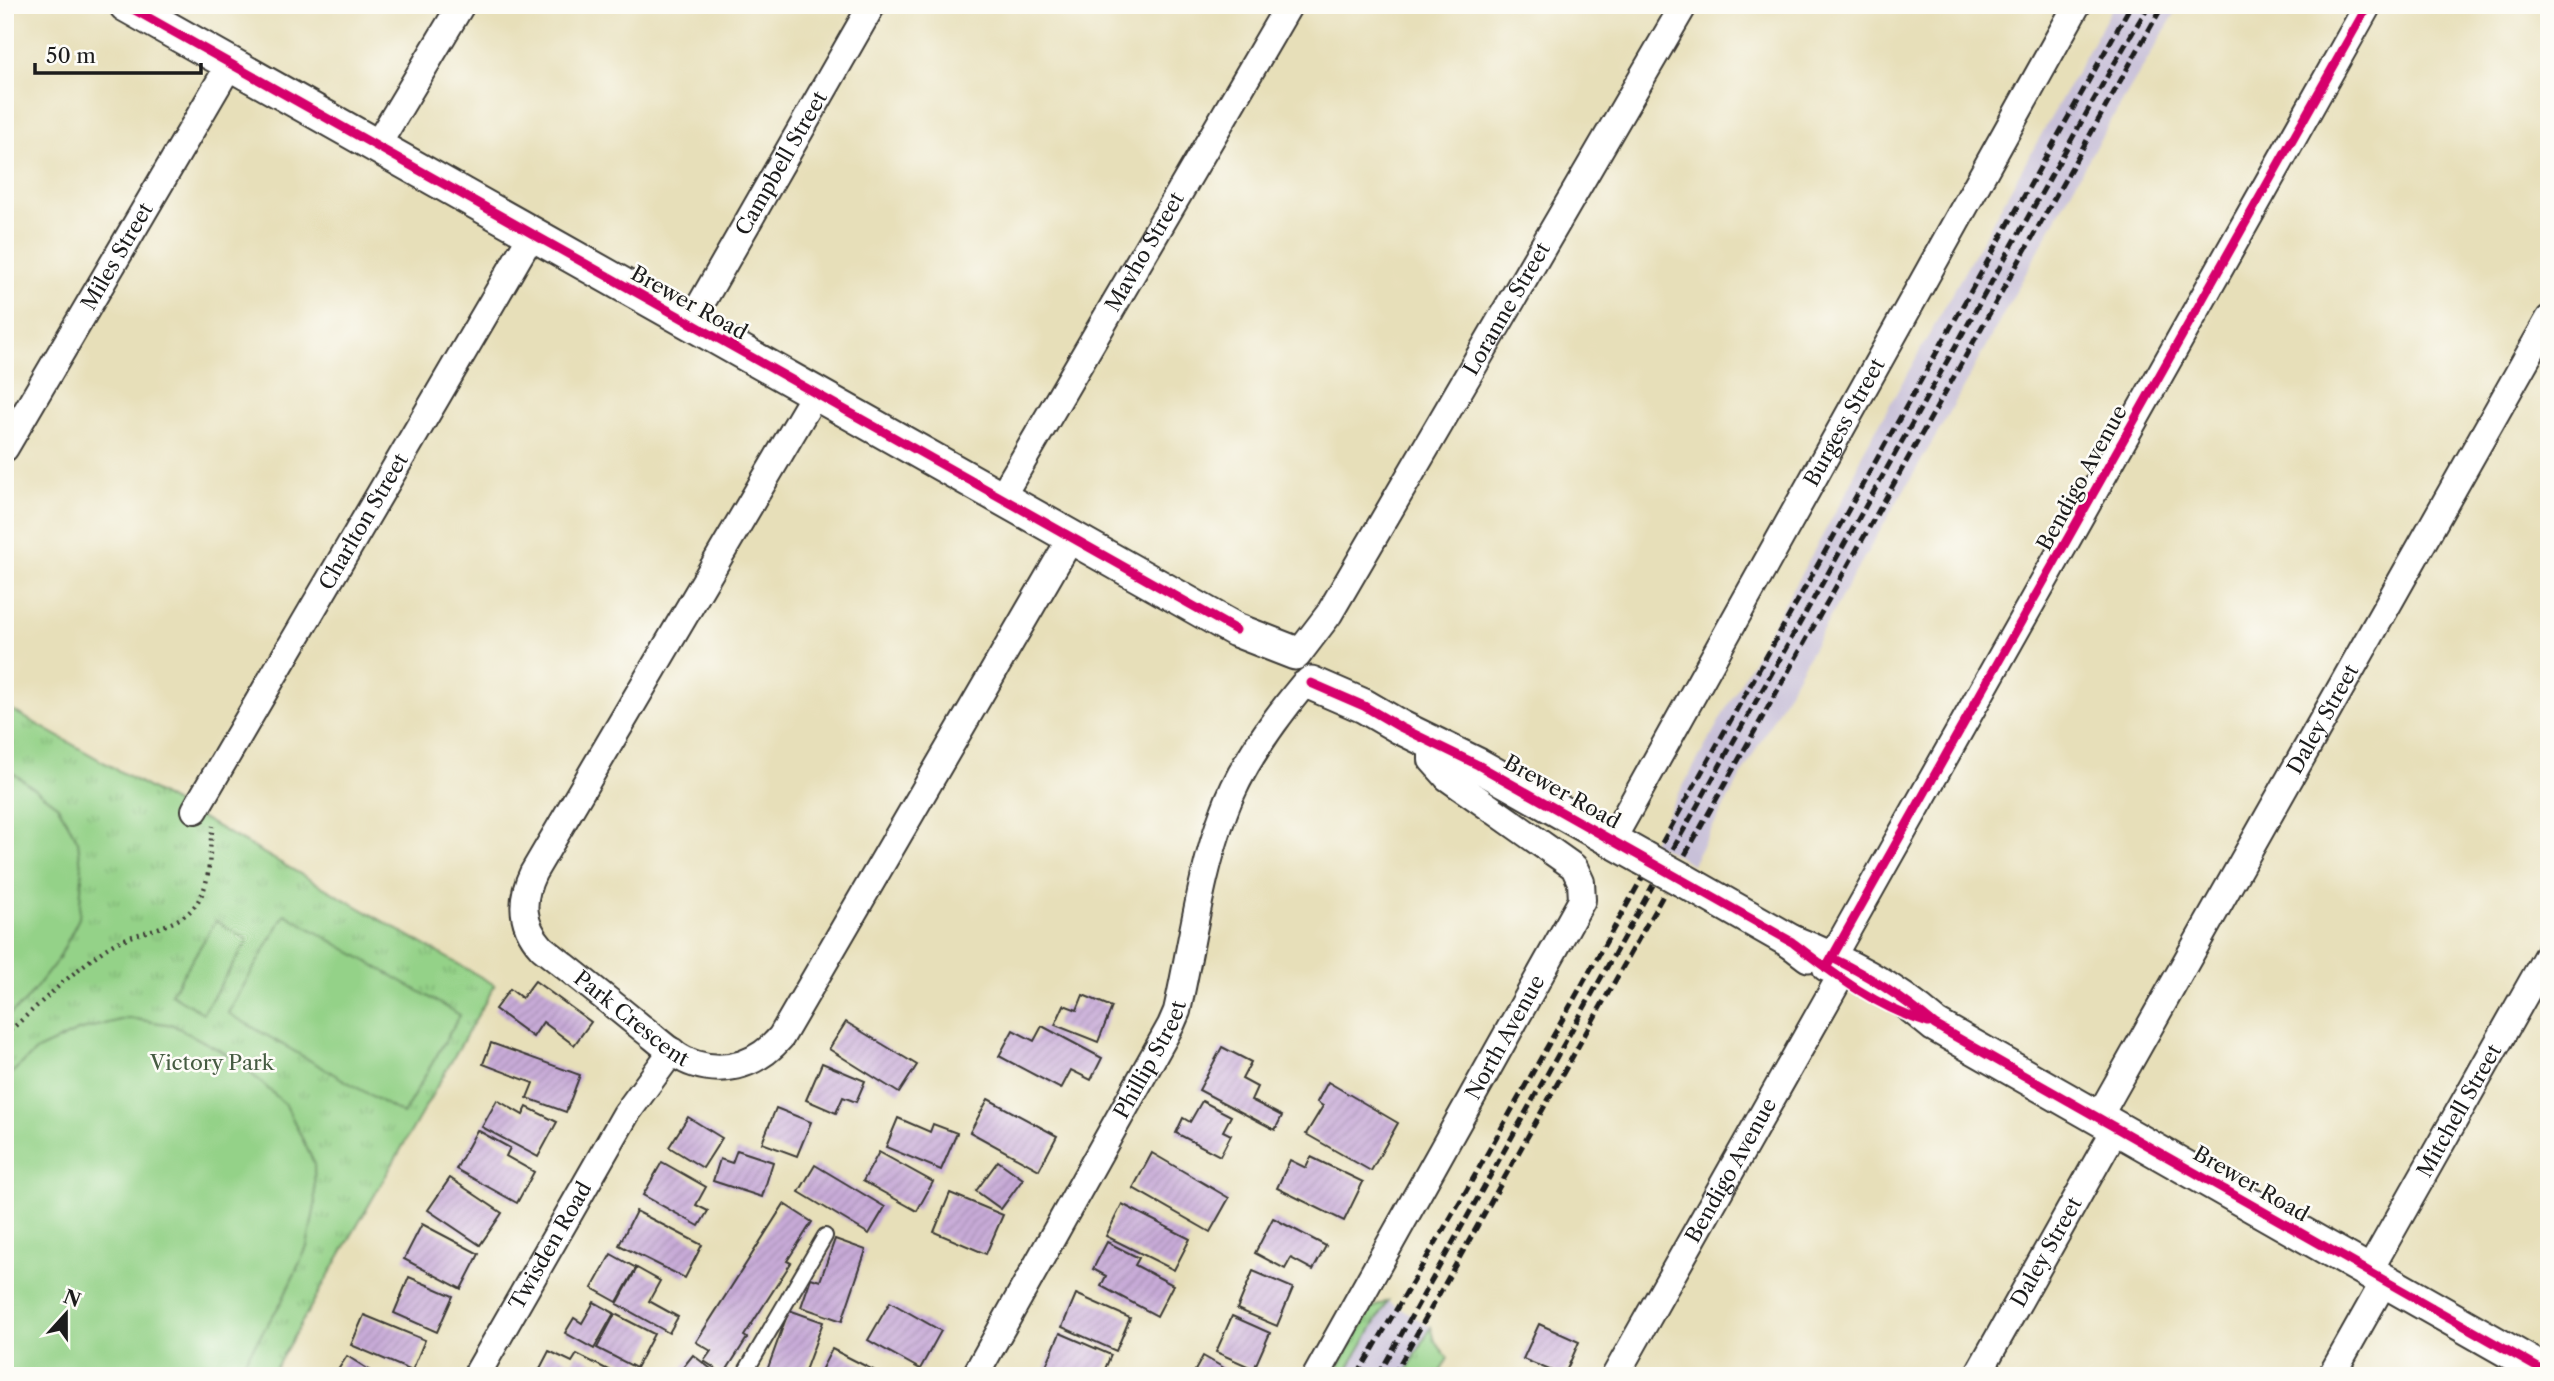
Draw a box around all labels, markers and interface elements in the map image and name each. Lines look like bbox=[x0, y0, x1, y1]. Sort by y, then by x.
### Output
scale bar bbox=[35, 32, 201, 76]
text: 50 m bbox=[46, 43, 96, 68]
street label: Campbell Street bbox=[730, 86, 832, 240]
street label: Mavho Street bbox=[1100, 187, 1189, 316]
street label: Miles Street bbox=[76, 198, 158, 314]
street label: Loranne Street bbox=[1458, 237, 1555, 380]
street label: Brewer Road bbox=[627, 260, 752, 345]
street label: Burgess Street bbox=[1799, 353, 1890, 491]
street label: Bendigo Avenue bbox=[2031, 401, 2132, 555]
street label: Charlton Street bbox=[314, 448, 413, 594]
street label: Daley Street bbox=[2282, 659, 2364, 778]
street label: Brewer Road bbox=[1500, 749, 1625, 834]
street label: Park Crescent bbox=[569, 965, 694, 1072]
street label: North Avenue bbox=[1460, 970, 1550, 1104]
street label: Phillip Street bbox=[1108, 998, 1191, 1123]
street label: Mitchell Street bbox=[2412, 1039, 2507, 1181]
park label: Victory Park bbox=[149, 1050, 275, 1075]
street label: Bendigo Avenue bbox=[1680, 1094, 1781, 1247]
street label: Brewer Road bbox=[2189, 1140, 2314, 1227]
street label: Twisden Road bbox=[504, 1177, 597, 1314]
street label: Daley Street bbox=[2005, 1192, 2087, 1311]
north arrow bbox=[32, 1280, 102, 1350]
text: N bbox=[60, 1285, 84, 1312]

